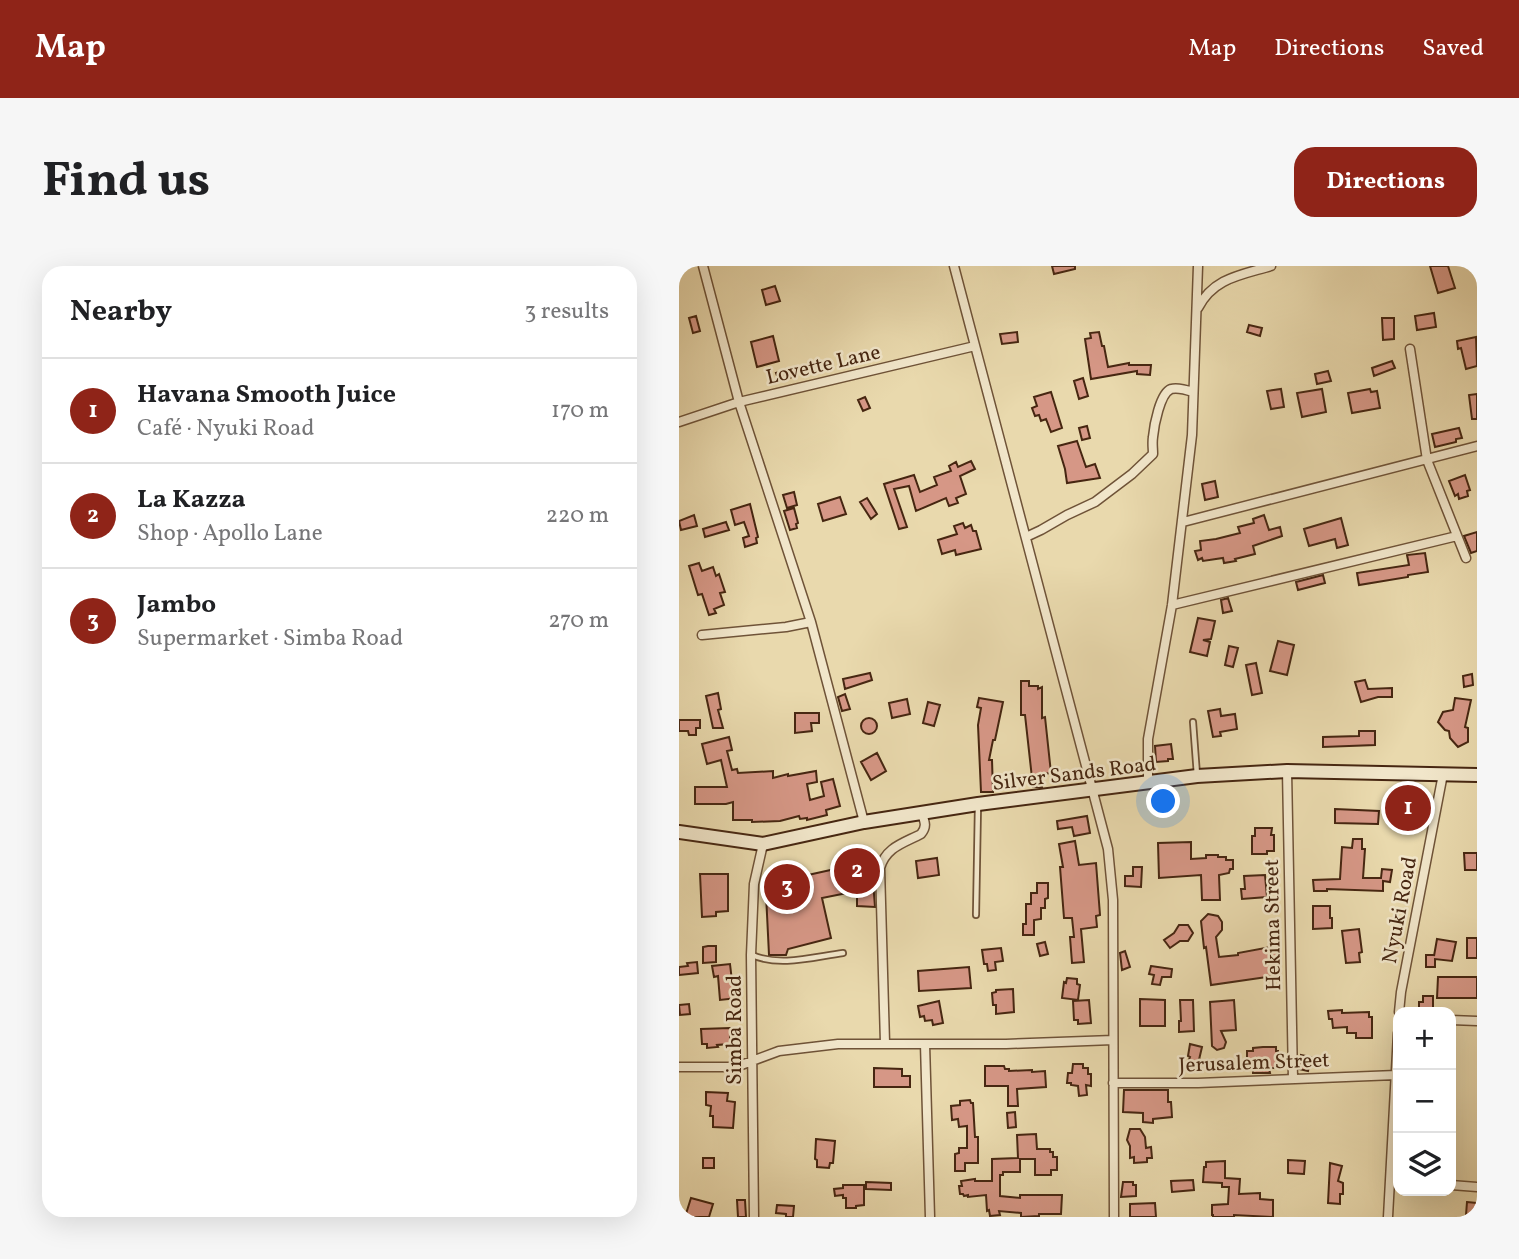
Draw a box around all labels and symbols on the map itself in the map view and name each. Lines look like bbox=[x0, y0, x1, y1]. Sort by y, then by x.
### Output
street label: Lovette Lane bbox=[763, 338, 884, 393]
street label: Silver Sands Road bbox=[990, 750, 1158, 799]
pin: 1 bbox=[1385, 782, 1431, 834]
your location bbox=[1146, 784, 1180, 818]
pin: 2 bbox=[834, 845, 880, 897]
street label: Nyuki Road bbox=[1376, 854, 1425, 966]
street label: Hekima Street bbox=[1258, 859, 1289, 991]
pin: 3 bbox=[764, 861, 810, 913]
street label: Simba Road bbox=[721, 975, 750, 1085]
street label: Jerusalem Street bbox=[1178, 1046, 1330, 1081]

